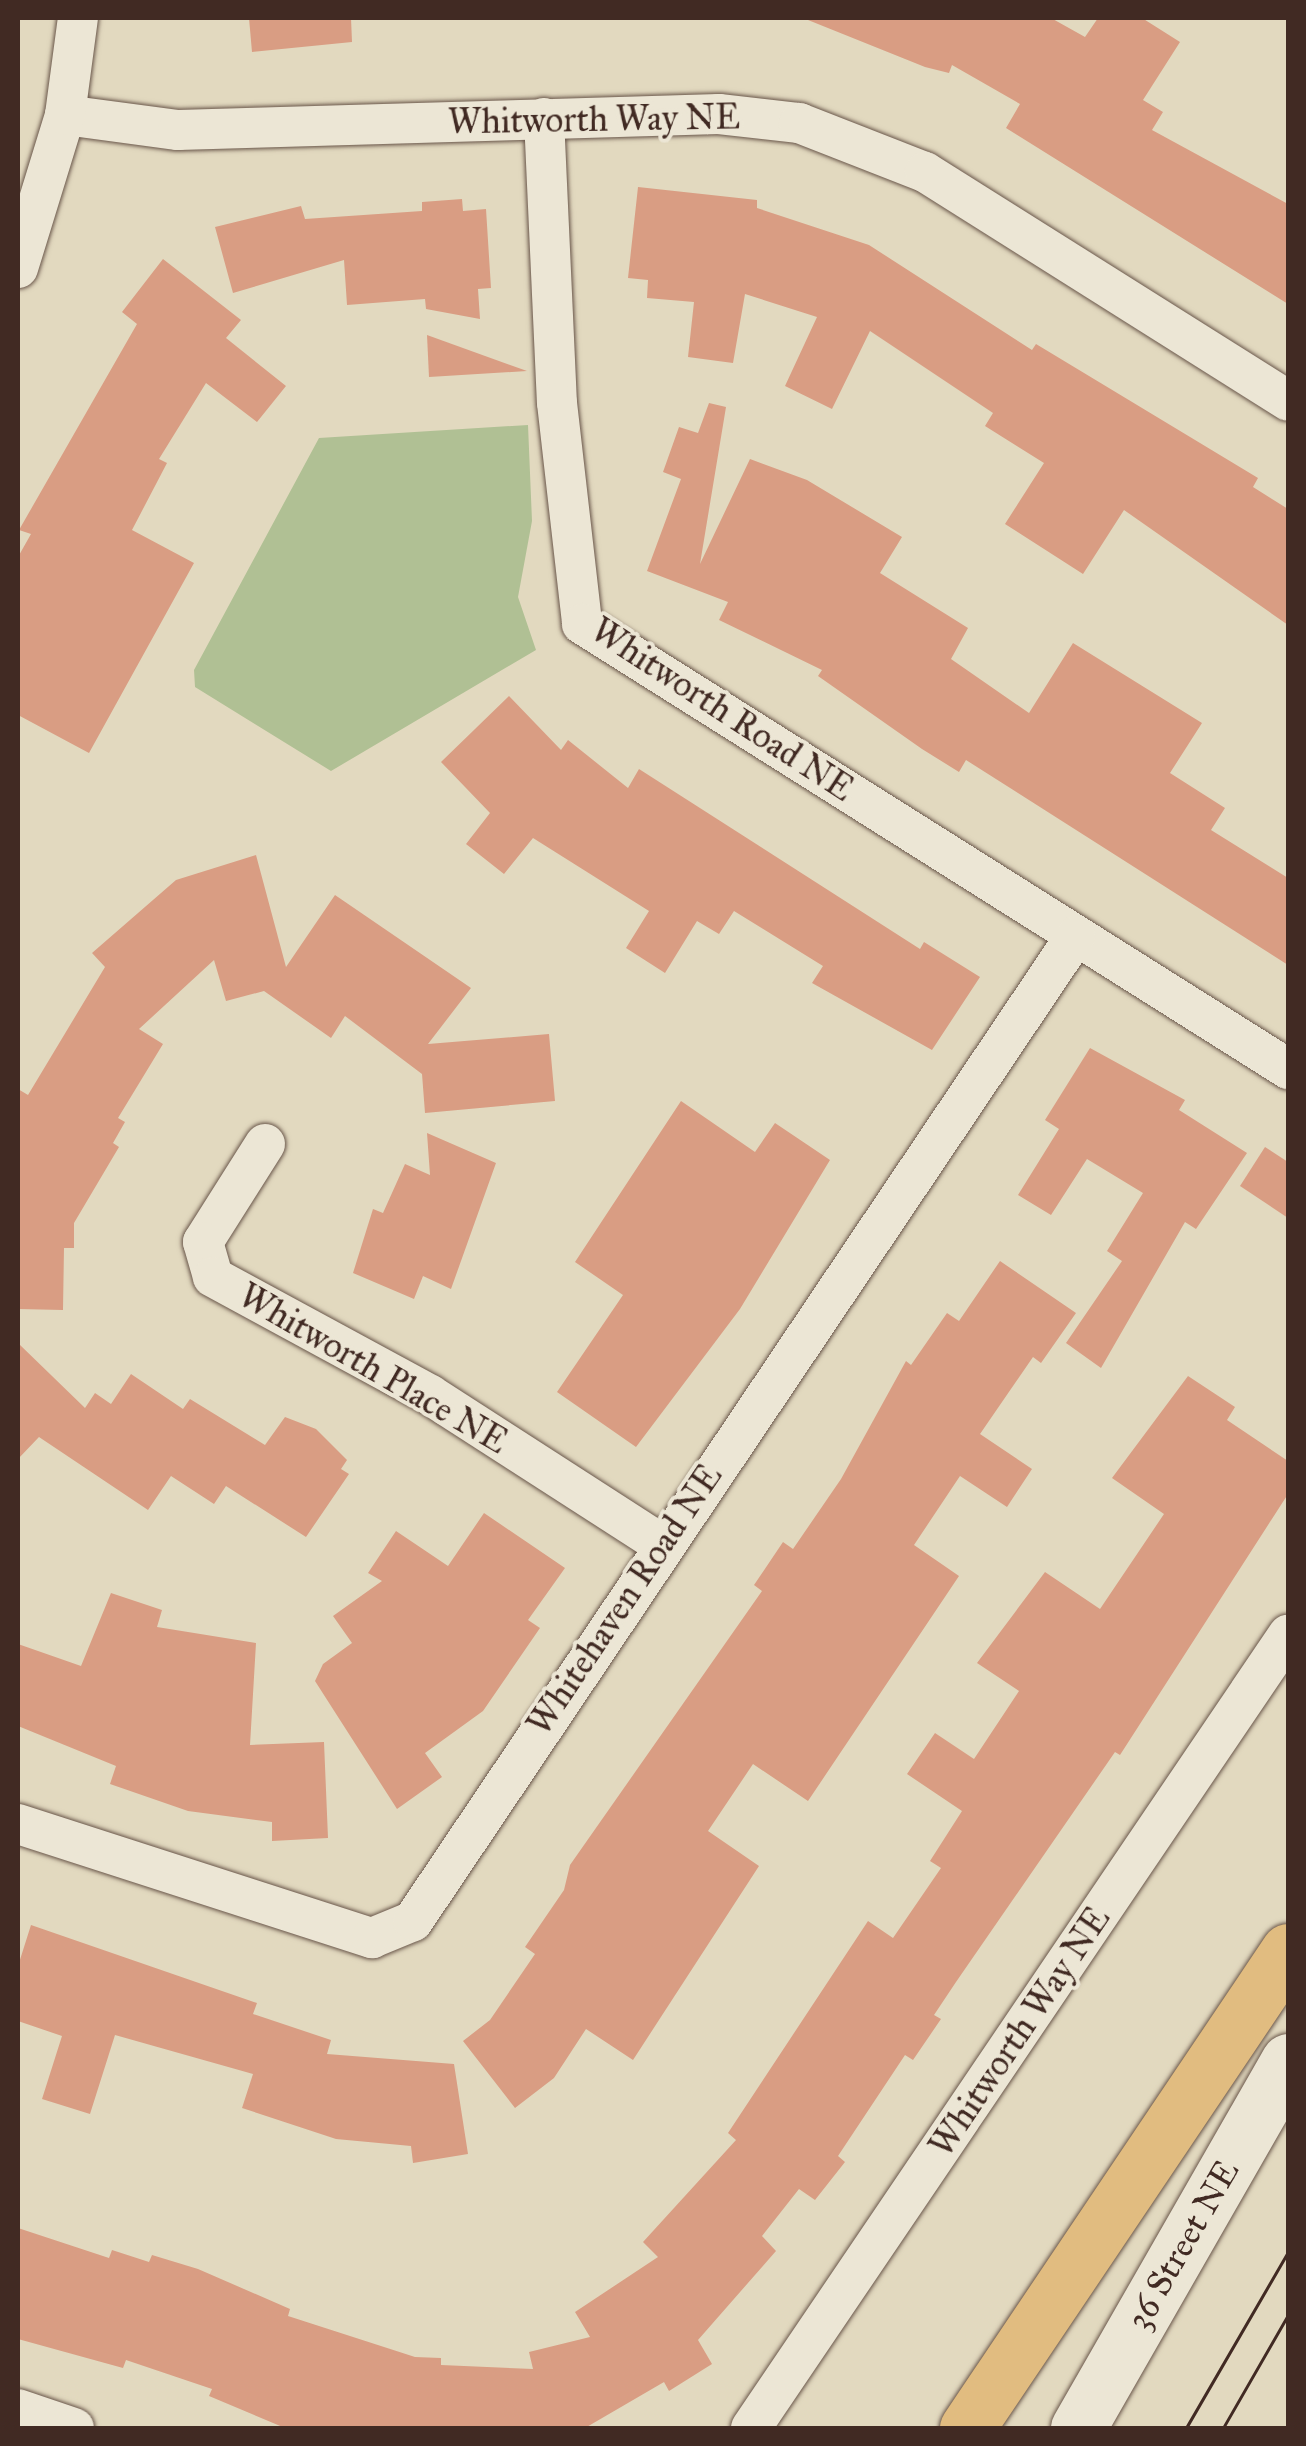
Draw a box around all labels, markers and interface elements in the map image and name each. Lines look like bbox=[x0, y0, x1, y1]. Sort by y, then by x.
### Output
street label: Whitworth Way NE bbox=[447, 96, 741, 144]
street label: Whitworth Road NE bbox=[583, 609, 861, 811]
street label: Whitworth Place NE bbox=[231, 1275, 515, 1463]
street label: Whitehaven Road NE bbox=[519, 1457, 731, 1743]
street label: Whitworth Way NE bbox=[921, 1899, 1119, 2165]
street label: 36 Street NE bbox=[1118, 2153, 1248, 2337]

